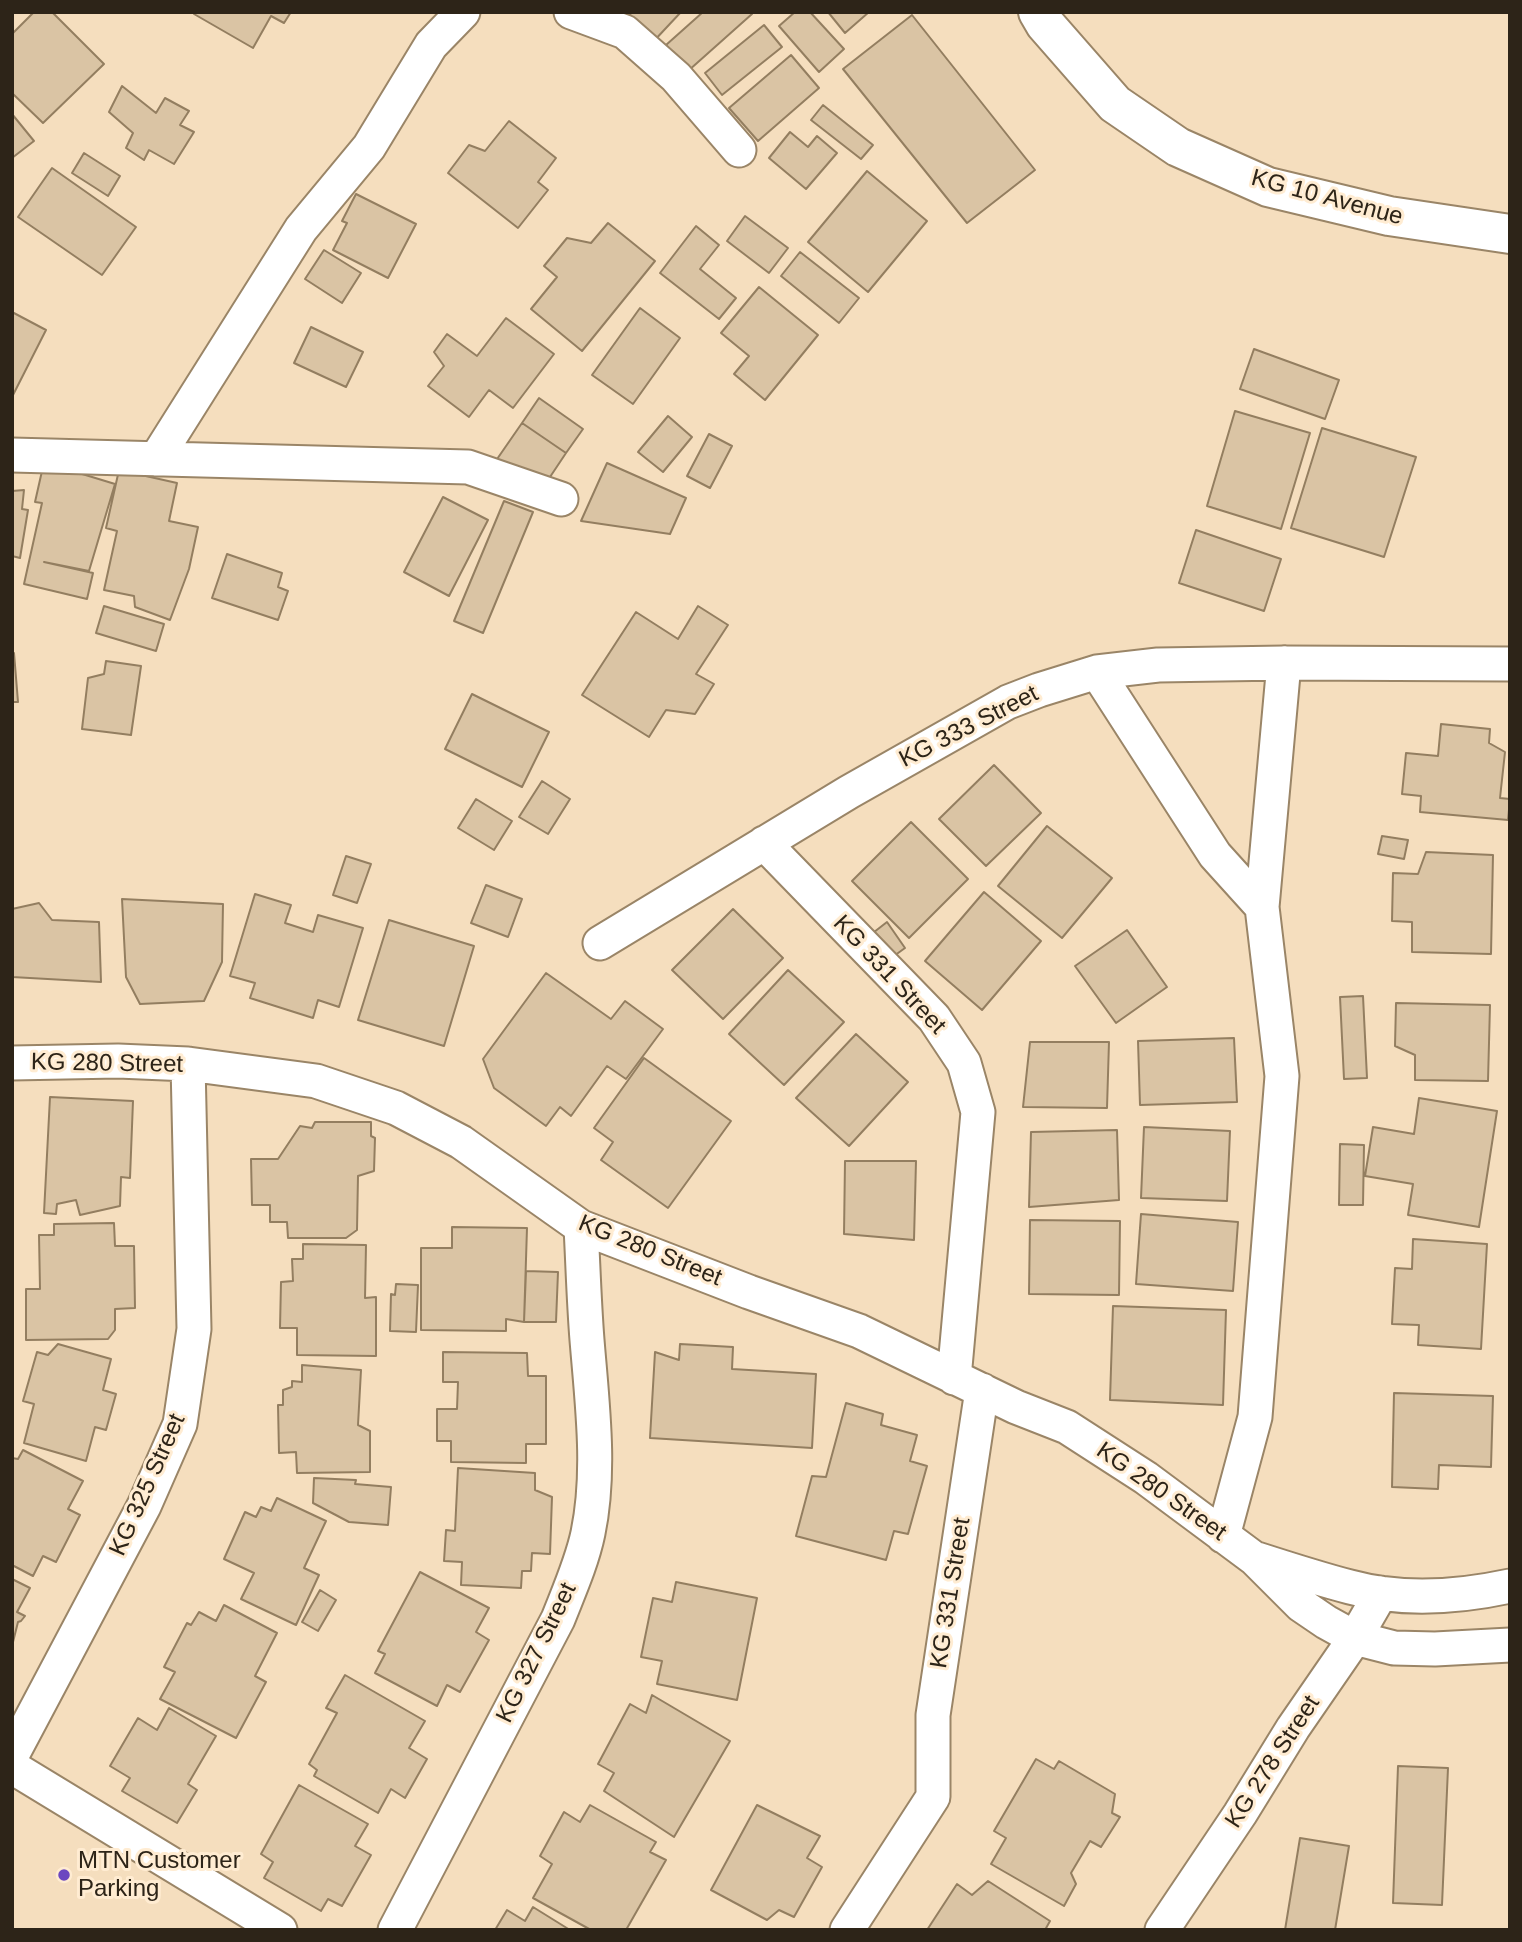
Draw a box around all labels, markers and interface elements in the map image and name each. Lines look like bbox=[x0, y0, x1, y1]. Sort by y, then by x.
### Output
street label: KG 10 Avenue bbox=[1248, 164, 1406, 232]
street label: KG 333 Street bbox=[895, 680, 1043, 774]
street label: KG 331 Street bbox=[827, 910, 951, 1040]
street label: KG 280 Street bbox=[31, 1048, 183, 1080]
street label: KG 280 Street bbox=[574, 1209, 726, 1293]
street label: KG 325 Street bbox=[104, 1410, 192, 1560]
street label: KG 280 Street bbox=[1090, 1437, 1232, 1547]
street label: KG 331 Street bbox=[925, 1516, 977, 1670]
street label: KG 327 Street bbox=[491, 1578, 583, 1728]
street label: KG 278 Street bbox=[1220, 1690, 1326, 1834]
place label: MTN Customer Parking bbox=[78, 1847, 241, 1903]
marker: MTN Customer Parking bbox=[56, 1867, 72, 1883]

